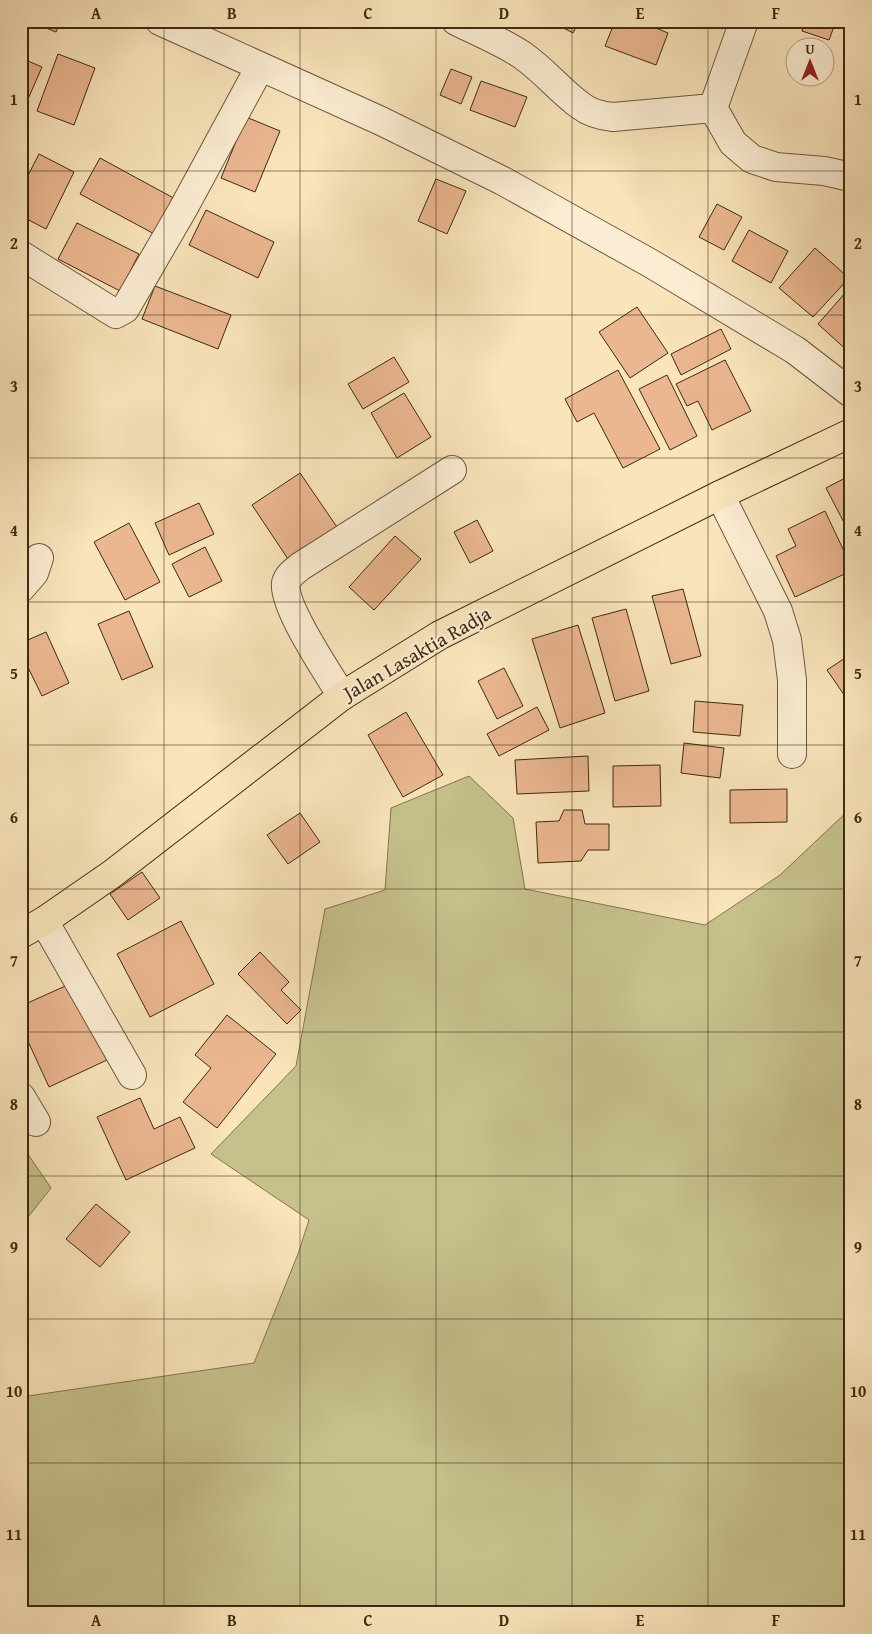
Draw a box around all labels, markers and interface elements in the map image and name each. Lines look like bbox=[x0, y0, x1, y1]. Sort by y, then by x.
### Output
text: A bbox=[91, 1, 102, 25]
text: B bbox=[227, 1, 237, 25]
text: C bbox=[363, 1, 373, 25]
text: D bbox=[499, 1, 509, 25]
text: E bbox=[636, 1, 645, 25]
text: F bbox=[772, 1, 780, 25]
north arrow bbox=[784, 38, 834, 88]
text: U bbox=[805, 39, 815, 59]
text: 1 bbox=[10, 87, 18, 111]
text: 1 bbox=[854, 87, 862, 111]
text: 2 bbox=[10, 231, 18, 255]
text: 2 bbox=[854, 231, 862, 255]
text: 3 bbox=[10, 374, 18, 398]
text: 3 bbox=[854, 374, 862, 398]
text: 4 bbox=[10, 518, 18, 542]
text: 4 bbox=[854, 518, 862, 542]
street label: Jalan Lasaktia Radja bbox=[335, 598, 496, 708]
text: 5 bbox=[10, 661, 18, 685]
text: 5 bbox=[854, 661, 862, 685]
text: 6 bbox=[10, 805, 18, 829]
text: 6 bbox=[854, 805, 862, 829]
text: 7 bbox=[10, 948, 18, 972]
text: 7 bbox=[854, 948, 862, 972]
text: 8 bbox=[10, 1092, 18, 1116]
text: 8 bbox=[854, 1092, 862, 1116]
text: 9 bbox=[10, 1235, 18, 1259]
text: 9 bbox=[854, 1235, 862, 1259]
text: 10 bbox=[6, 1379, 22, 1403]
text: 10 bbox=[850, 1379, 866, 1403]
text: 11 bbox=[6, 1522, 22, 1546]
text: 11 bbox=[850, 1522, 866, 1546]
text: A bbox=[91, 1608, 102, 1632]
text: B bbox=[227, 1608, 237, 1632]
text: C bbox=[363, 1608, 373, 1632]
text: D bbox=[499, 1608, 509, 1632]
text: E bbox=[636, 1608, 645, 1632]
text: F bbox=[772, 1608, 780, 1632]

